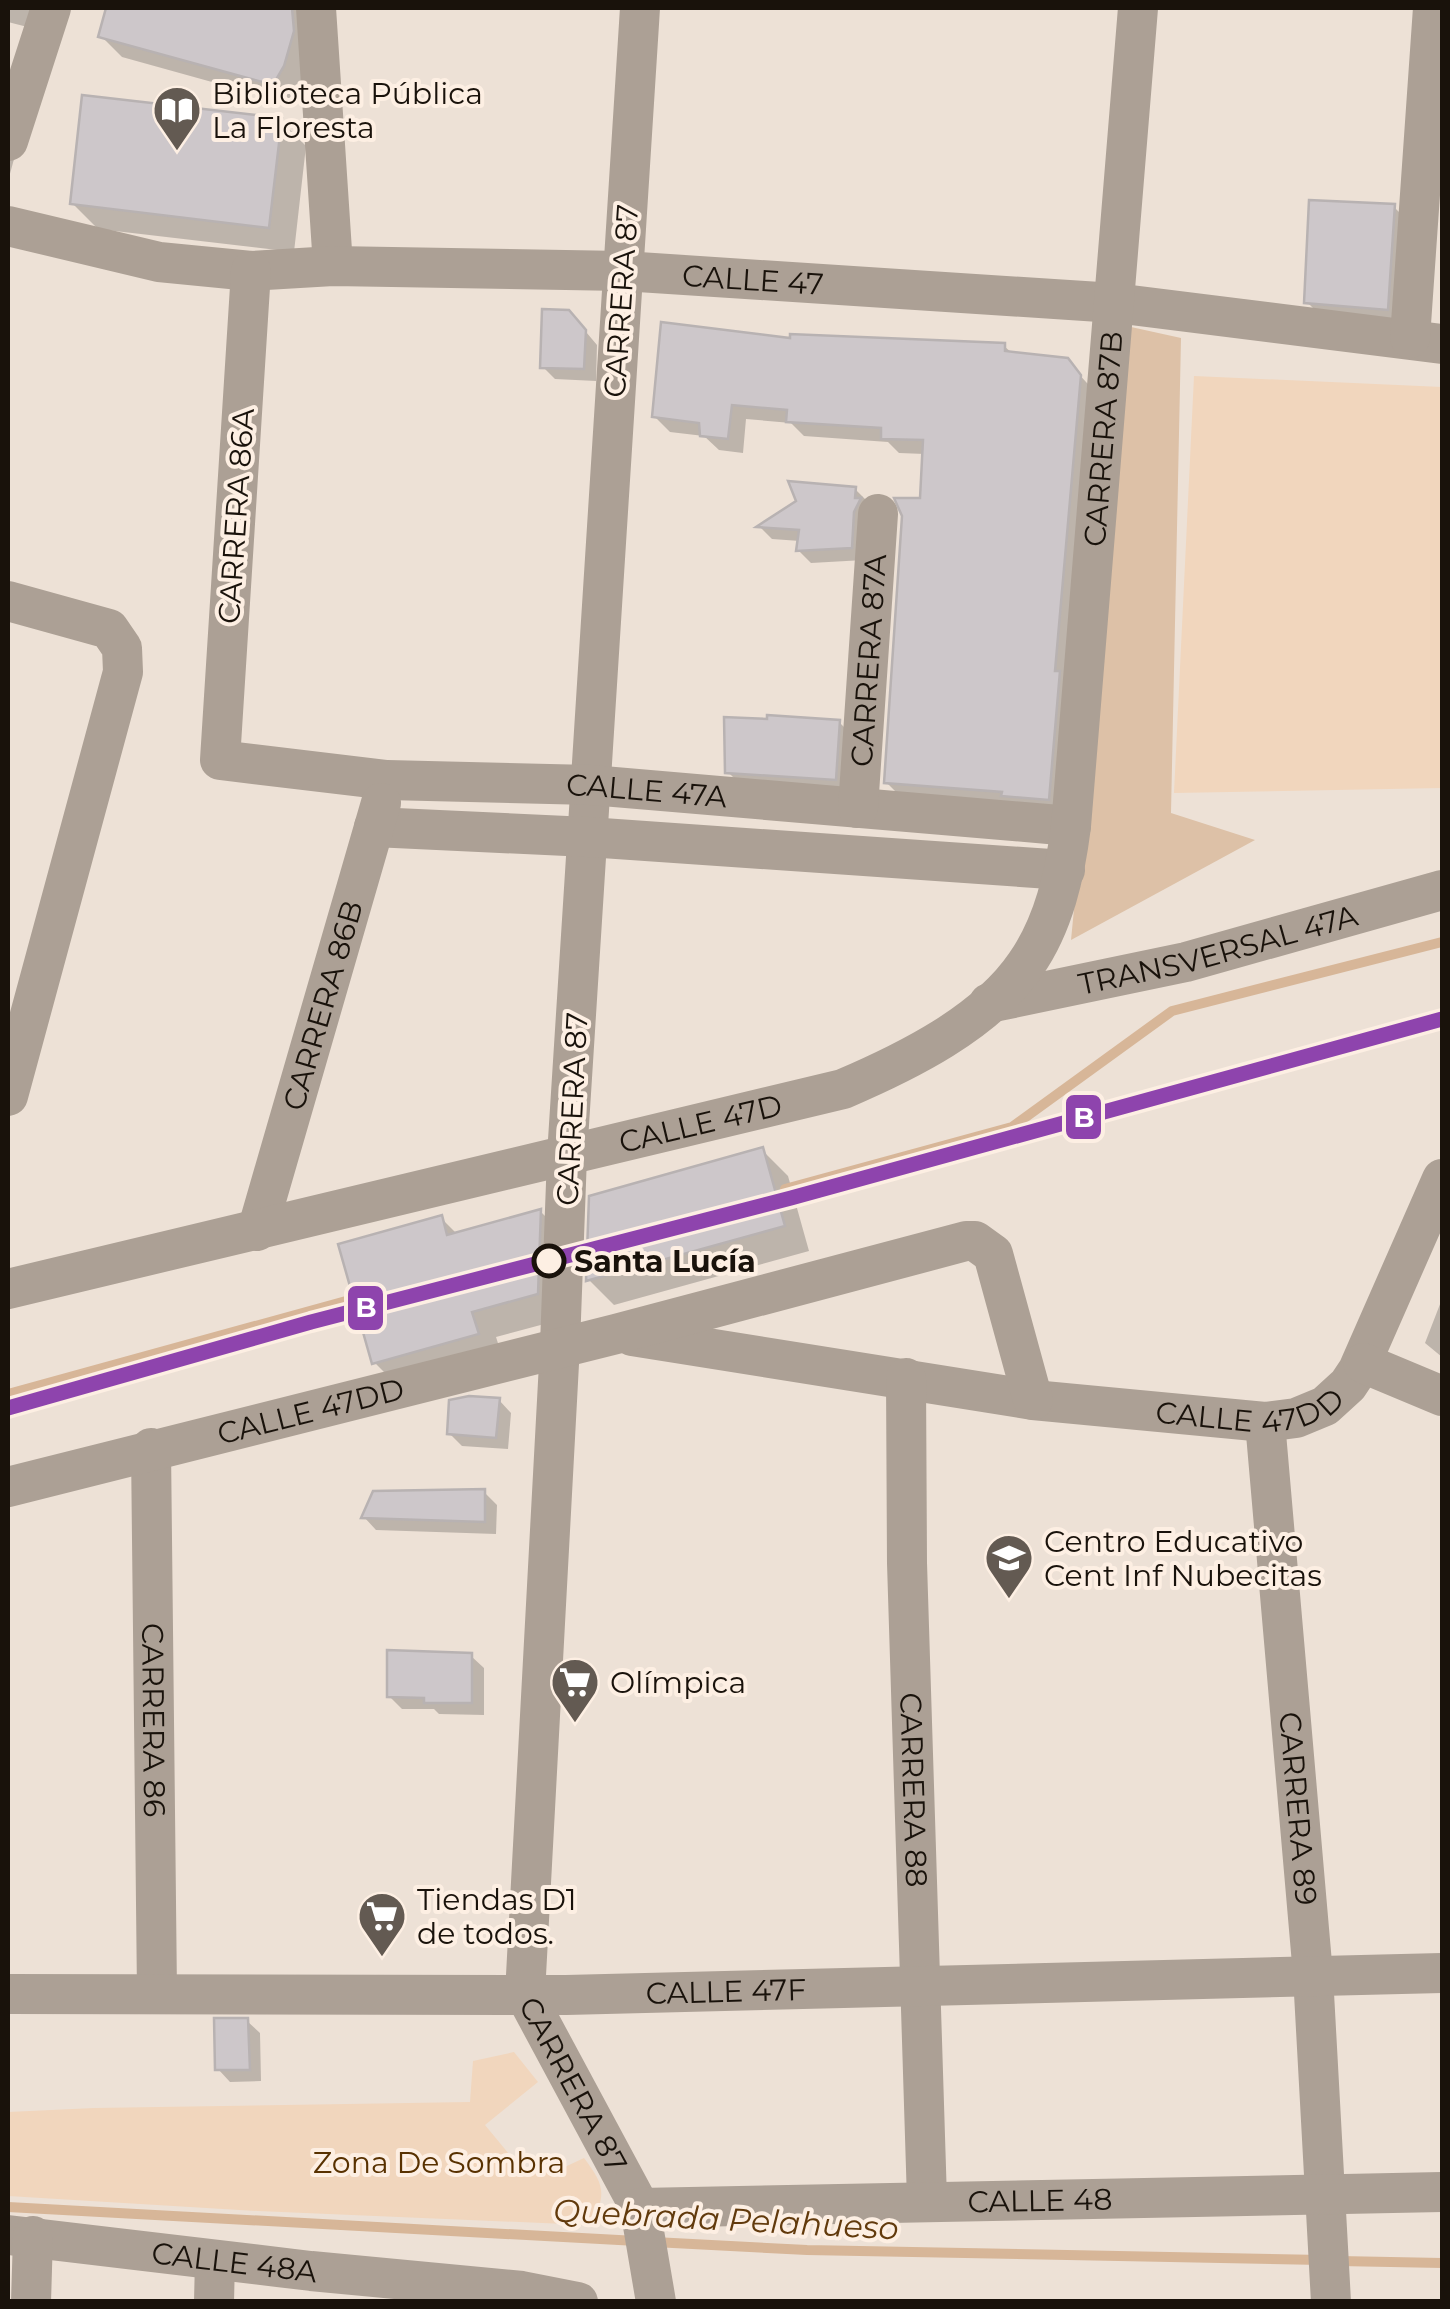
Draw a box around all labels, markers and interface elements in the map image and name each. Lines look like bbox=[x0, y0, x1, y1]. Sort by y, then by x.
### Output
place label: Biblioteca Pública La Floresta bbox=[212, 75, 483, 146]
library icon: Biblioteca Pública La Floresta bbox=[151, 84, 203, 152]
street label: CARRERA 87 bbox=[596, 203, 646, 399]
street label: CALLE 47 bbox=[681, 256, 825, 303]
street label: CARRERA 87B bbox=[1075, 330, 1130, 548]
street label: CARRERA 86A bbox=[210, 407, 262, 625]
street label: CARRERA 87A bbox=[842, 552, 894, 768]
street label: CALLE 47A bbox=[566, 766, 729, 815]
street label: CARRERA 86B bbox=[274, 896, 370, 1115]
street label: TRANSVERSAL 47A bbox=[1075, 896, 1362, 1002]
street label: CARRERA 87 bbox=[548, 1011, 596, 1207]
street label: CALLE 47D bbox=[615, 1086, 786, 1161]
line badge: B bbox=[1064, 1093, 1103, 1141]
text: B bbox=[1073, 1100, 1095, 1134]
place label: Santa Lucía bbox=[574, 1243, 756, 1280]
marker: Santa Lucía bbox=[533, 1245, 565, 1277]
line badge: B bbox=[346, 1284, 385, 1332]
text: B bbox=[355, 1290, 377, 1324]
street label: CALLE 47DD bbox=[213, 1370, 408, 1452]
street label: CALLE 47DD bbox=[1154, 1380, 1351, 1441]
place label: Centro Educativo Cent Inf Nubecitas bbox=[1044, 1523, 1322, 1594]
school or university icon: Centro Educativo Cent Inf Nubecitas bbox=[983, 1532, 1035, 1600]
street label: CARRERA 86 bbox=[134, 1623, 174, 1817]
supermarket icon: Olímpica bbox=[549, 1656, 601, 1724]
place label: Olímpica bbox=[610, 1664, 746, 1701]
street label: CARRERA 88 bbox=[893, 1692, 936, 1888]
street label: CARRERA 89 bbox=[1272, 1710, 1325, 1907]
place label: Tiendas D1 de todos. bbox=[417, 1881, 577, 1952]
supermarket icon: Tiendas D1 de todos. bbox=[356, 1890, 408, 1958]
street label: CALLE 47F bbox=[645, 1970, 807, 2011]
street label: CARRERA 87 bbox=[511, 1990, 636, 2178]
park label: Zona De Sombra bbox=[313, 2144, 565, 2181]
street label: CALLE 48 bbox=[967, 2180, 1113, 2220]
water label: Quebrada Pelahueso bbox=[552, 2190, 900, 2248]
street label: CALLE 48A bbox=[150, 2234, 320, 2290]

